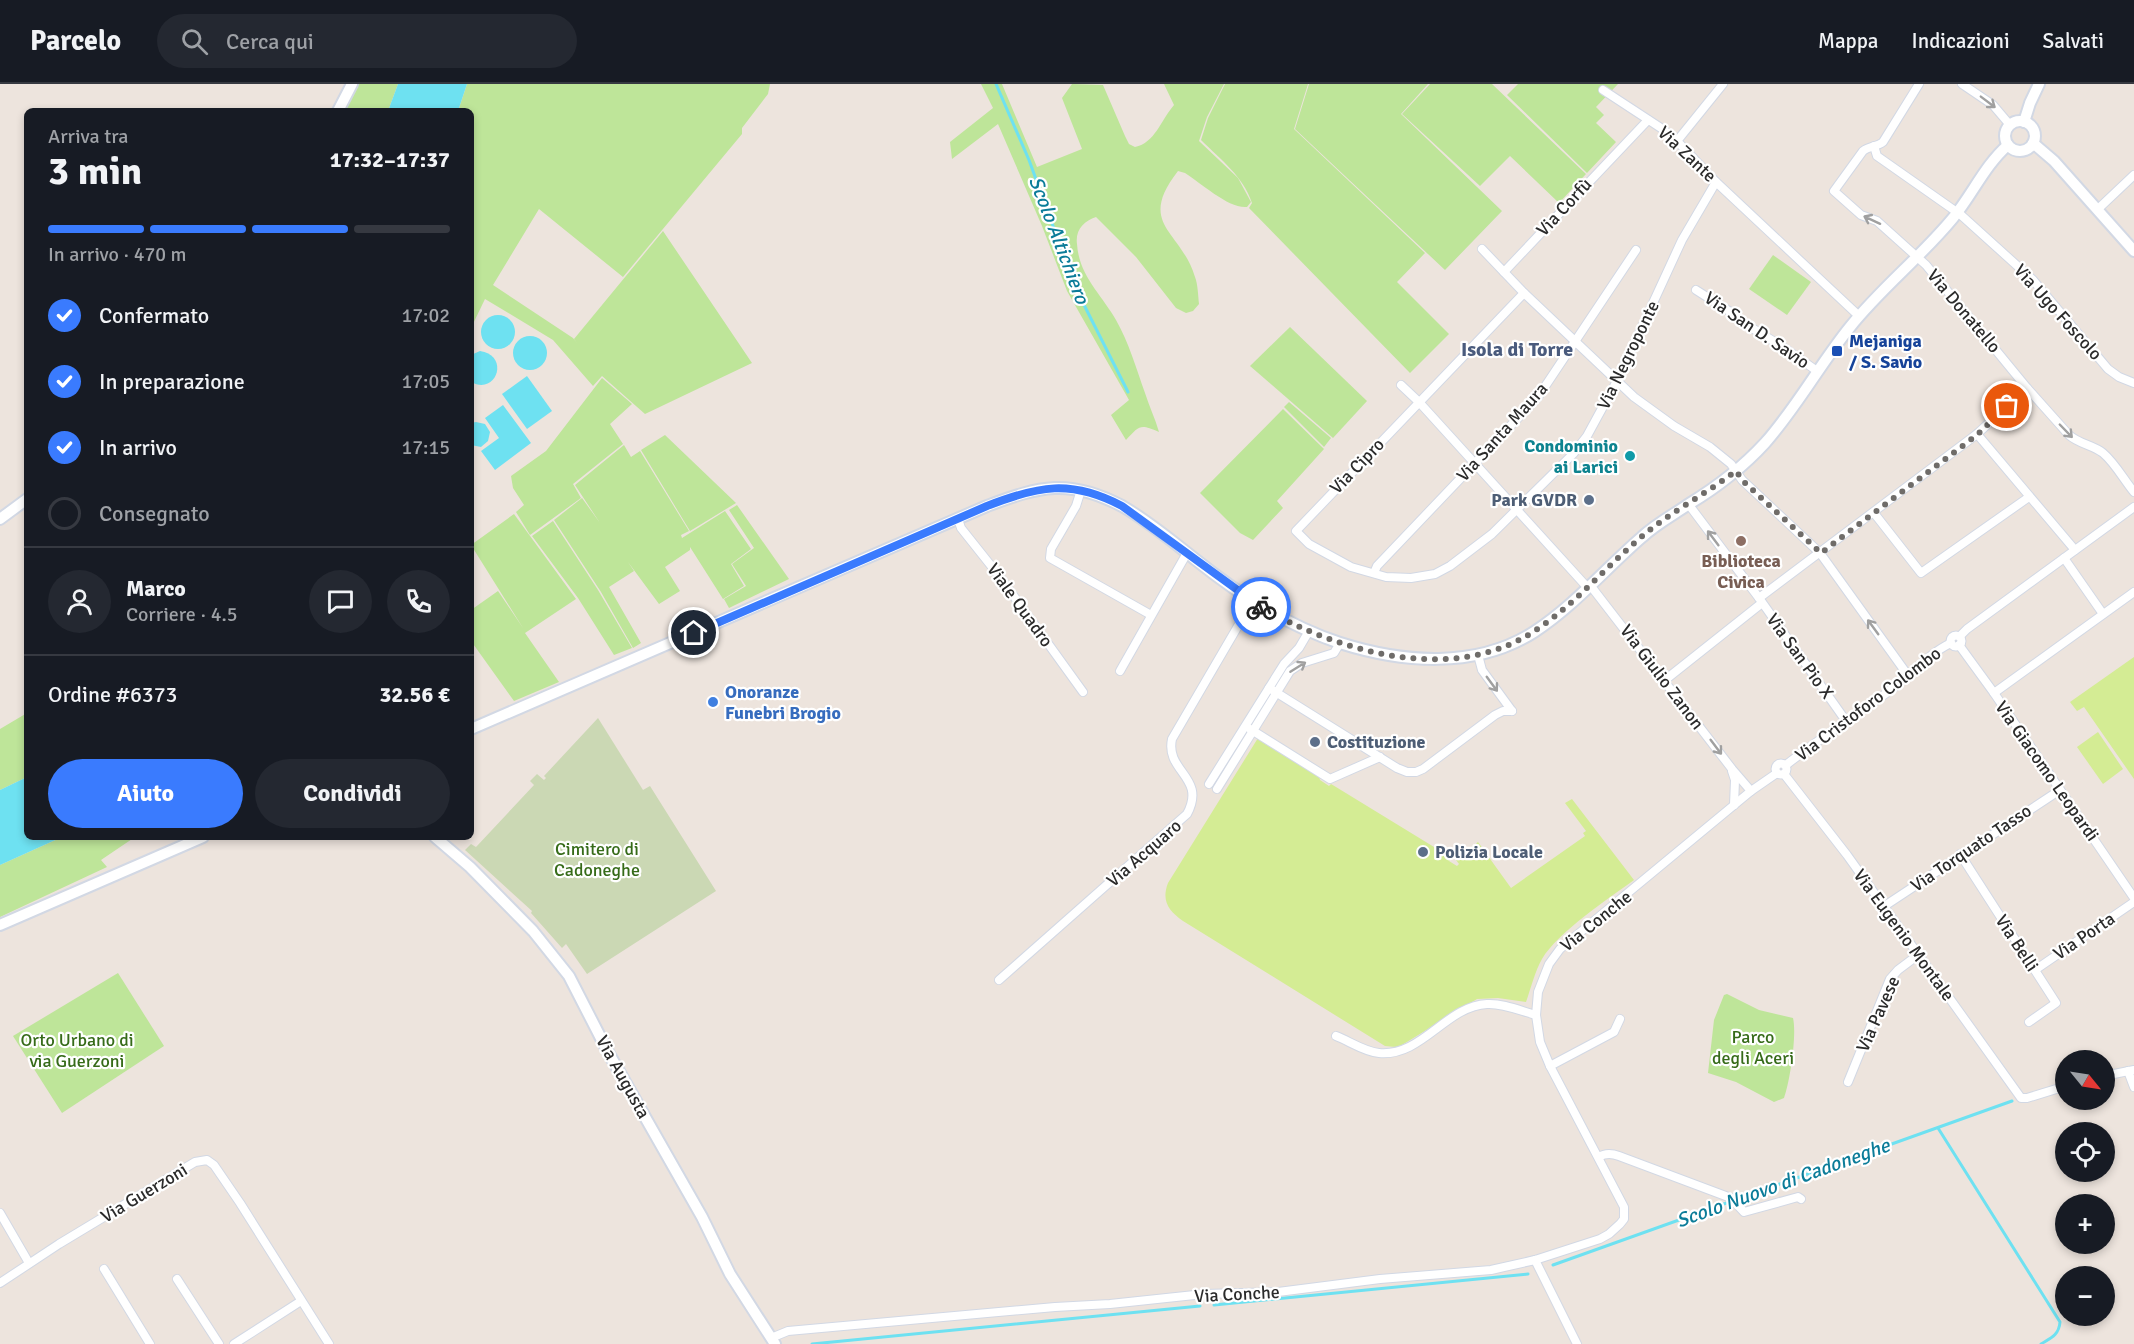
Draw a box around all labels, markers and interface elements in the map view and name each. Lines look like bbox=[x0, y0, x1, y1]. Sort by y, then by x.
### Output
search box bbox=[157, 14, 577, 68]
text: Parcelo bbox=[30, 24, 121, 58]
icon: search bbox=[178, 25, 211, 58]
text: Cerca qui bbox=[226, 28, 314, 55]
text: Mappa bbox=[1818, 28, 1879, 54]
text: Indicazioni bbox=[1912, 28, 2010, 54]
text: Salvati bbox=[2043, 28, 2104, 54]
one-way arrow bbox=[1980, 96, 1996, 109]
street label: Via Zante bbox=[1653, 121, 1721, 187]
text: Arriva tra bbox=[48, 124, 128, 149]
text: 17:32–17:37 bbox=[330, 146, 450, 173]
text: 3 min bbox=[48, 147, 142, 195]
water label: Scolo Altichiero bbox=[1023, 173, 1095, 309]
street label: Via Corfù bbox=[1532, 173, 1596, 241]
one-way arrow bbox=[1863, 214, 1881, 226]
text: In arrivo · 470 m bbox=[48, 242, 186, 267]
street label: Via Ugo Foscolo bbox=[2009, 259, 2107, 365]
street label: Via Donatello bbox=[1923, 265, 2005, 357]
street label: Via San D. Savio bbox=[1700, 287, 1814, 373]
street label: Via Negroponte bbox=[1592, 297, 1664, 413]
icon: check bbox=[48, 299, 81, 332]
text: Confermato bbox=[99, 302, 209, 329]
text: 17:02 bbox=[401, 303, 450, 328]
place label: Mejaniga / S. Savio bbox=[1849, 330, 1922, 373]
district label: Isola di Torre bbox=[1461, 337, 1573, 362]
marker: Mejaniga / S. Savio bbox=[1830, 344, 1844, 358]
icon: check bbox=[48, 365, 81, 398]
text: In preparazione bbox=[99, 368, 245, 395]
text: 17:05 bbox=[401, 369, 450, 394]
street label: Via Santa Maura bbox=[1452, 378, 1552, 486]
pin bbox=[1981, 380, 2032, 431]
icon: bag bbox=[1990, 389, 2023, 422]
one-way arrow bbox=[2059, 424, 2074, 439]
icon: check bbox=[48, 431, 81, 464]
street label: Via Cipro bbox=[1325, 433, 1389, 499]
text: In arrivo bbox=[99, 434, 177, 461]
text: 17:15 bbox=[401, 435, 450, 460]
place label: Condominio ai Larici bbox=[1524, 435, 1618, 478]
marker: Condominio ai Larici bbox=[1623, 449, 1637, 463]
place label: Park GVDR bbox=[1491, 489, 1577, 511]
marker: Park GVDR bbox=[1582, 493, 1596, 507]
text: Consegnato bbox=[99, 500, 210, 527]
one-way arrow bbox=[1707, 530, 1719, 546]
marker: Biblioteca Civica bbox=[1734, 534, 1748, 548]
place label: Biblioteca Civica bbox=[1701, 550, 1781, 593]
street label: Viale Quadro bbox=[982, 559, 1058, 651]
button: person bbox=[48, 570, 111, 633]
button: chat bbox=[309, 570, 372, 633]
button: phone bbox=[387, 570, 450, 633]
text: Marco bbox=[126, 575, 186, 602]
courier bbox=[1231, 577, 1291, 637]
icon: bike bbox=[1245, 591, 1278, 624]
text: Corriere · 4.5 bbox=[126, 602, 238, 627]
pin bbox=[668, 607, 719, 658]
street label: Via San Pio X bbox=[1762, 609, 1839, 703]
icon: home bbox=[677, 616, 710, 649]
one-way arrow bbox=[1867, 619, 1879, 635]
street label: Via Giulio Zanon bbox=[1615, 620, 1709, 734]
street label: Via Cristoforo Colombo bbox=[1791, 642, 1945, 766]
one-way arrow bbox=[1290, 660, 1307, 673]
one-way arrow bbox=[1486, 676, 1498, 692]
text: Ordine #6373 bbox=[48, 681, 177, 708]
text: 32.56 € bbox=[379, 681, 450, 708]
place label: Onoranze Funebri Brogio bbox=[725, 681, 841, 724]
marker: Onoranze Funebri Brogio bbox=[706, 695, 720, 709]
street label: Via Giacomo Leopardi bbox=[1990, 697, 2104, 845]
place label: Costituzione bbox=[1327, 731, 1426, 753]
marker: Costituzione bbox=[1308, 735, 1322, 749]
one-way arrow bbox=[1709, 739, 1722, 755]
button: Aiuto bbox=[48, 759, 243, 828]
button: Condividi bbox=[255, 759, 450, 828]
street label: Via Torquato Tasso bbox=[1906, 799, 2036, 897]
street label: Via Acquaro bbox=[1102, 815, 1186, 891]
park label: Cimitero di Cadoneghe bbox=[554, 838, 640, 881]
place label: Polizia Locale bbox=[1435, 841, 1543, 863]
marker: Polizia Locale bbox=[1416, 845, 1430, 859]
street label: Via Eugenio Montale bbox=[1849, 865, 1959, 1005]
street label: Via Conche bbox=[1556, 886, 1636, 956]
street label: Via Porta bbox=[2049, 907, 2119, 965]
street label: Via Belli bbox=[1991, 910, 2043, 976]
street label: Via Pavese bbox=[1852, 973, 1904, 1055]
park label: Parco degli Aceri bbox=[1712, 1026, 1794, 1069]
park label: Orto Urbano di via Guerzoni bbox=[20, 1029, 134, 1072]
street label: Via Augusta bbox=[591, 1032, 655, 1122]
north arrow bbox=[2055, 1050, 2115, 1110]
map controls bbox=[2055, 1050, 2115, 1326]
button: locate bbox=[2055, 1122, 2115, 1182]
water label: Scolo Nuovo di Cadoneghe bbox=[1673, 1132, 1894, 1233]
street label: Via Guerzoni bbox=[97, 1159, 191, 1227]
button: + bbox=[2055, 1194, 2115, 1254]
button: − bbox=[2055, 1266, 2115, 1326]
street label: Via Conche bbox=[1194, 1281, 1280, 1307]

